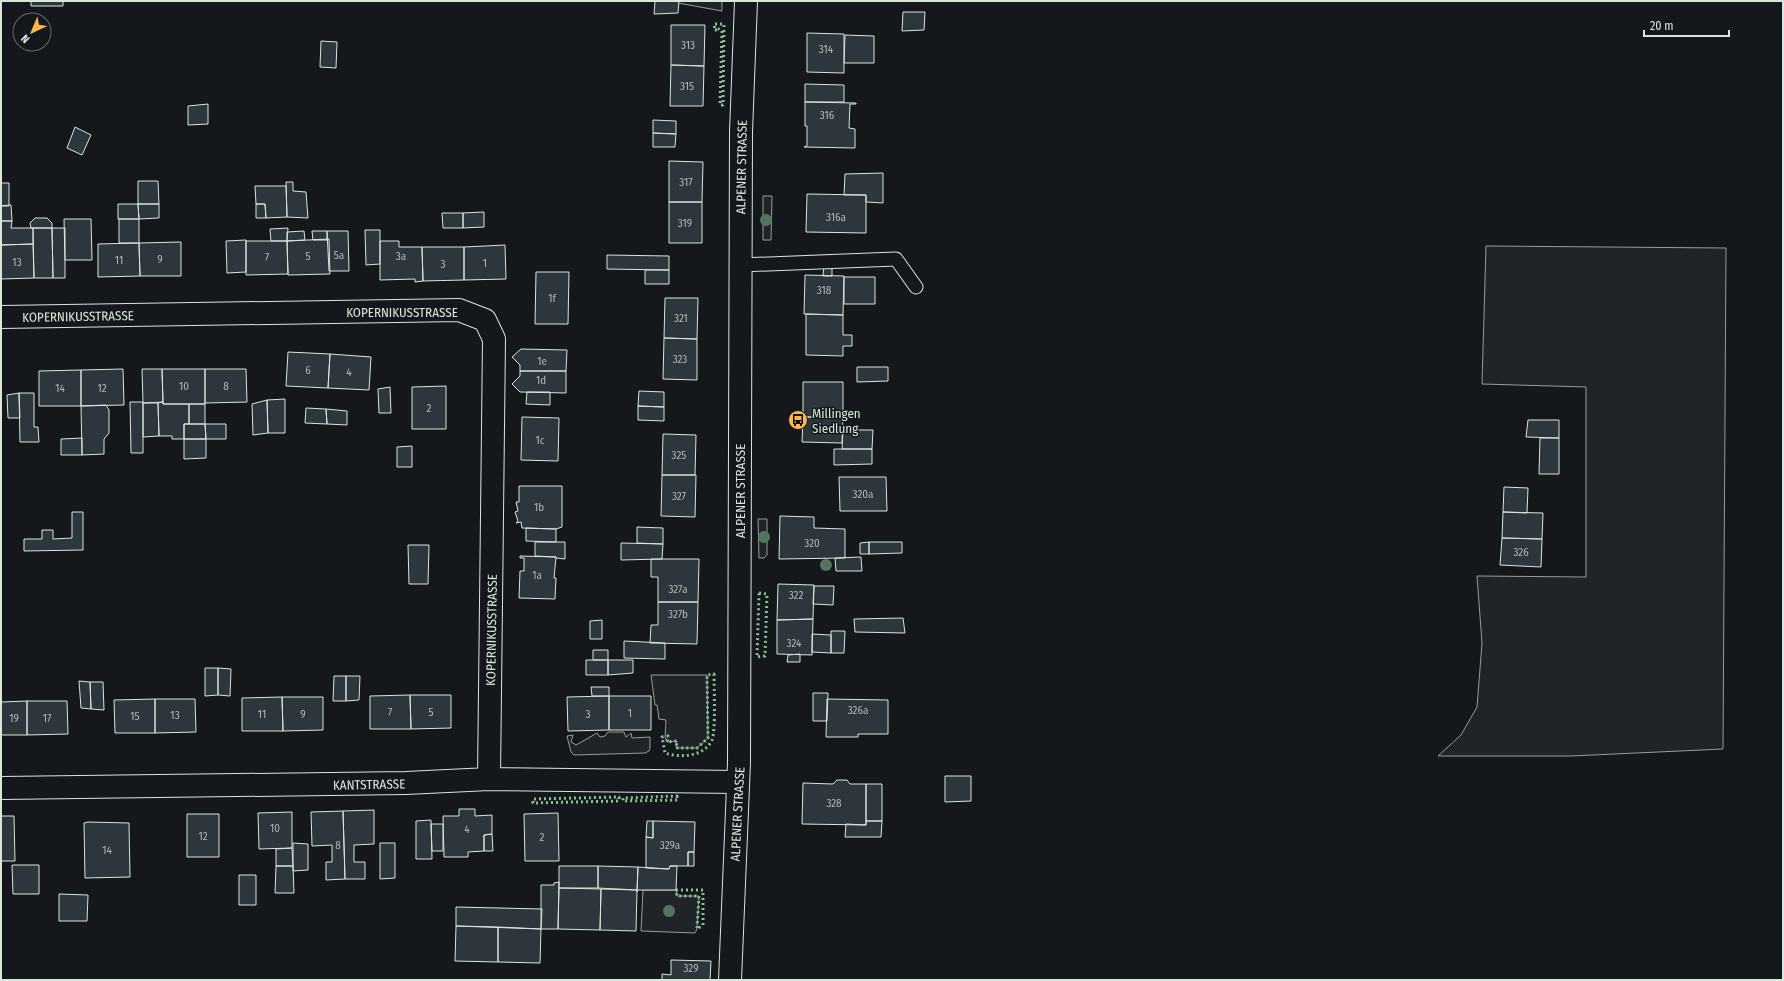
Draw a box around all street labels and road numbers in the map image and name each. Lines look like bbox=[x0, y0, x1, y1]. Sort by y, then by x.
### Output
street label: ALPENER STRASSE bbox=[733, 120, 750, 214]
street label: KOPERNIKUSSTRASSE bbox=[346, 305, 458, 320]
street label: KOPERNIKUSSTRASSE bbox=[22, 308, 134, 325]
street label: ALPENER STRASSE bbox=[733, 444, 748, 538]
street label: KOPERNIKUSSTRASSE bbox=[483, 574, 500, 686]
street label: ALPENER STRASSE bbox=[728, 766, 747, 862]
street label: KANTSTRASSE bbox=[333, 776, 405, 793]

